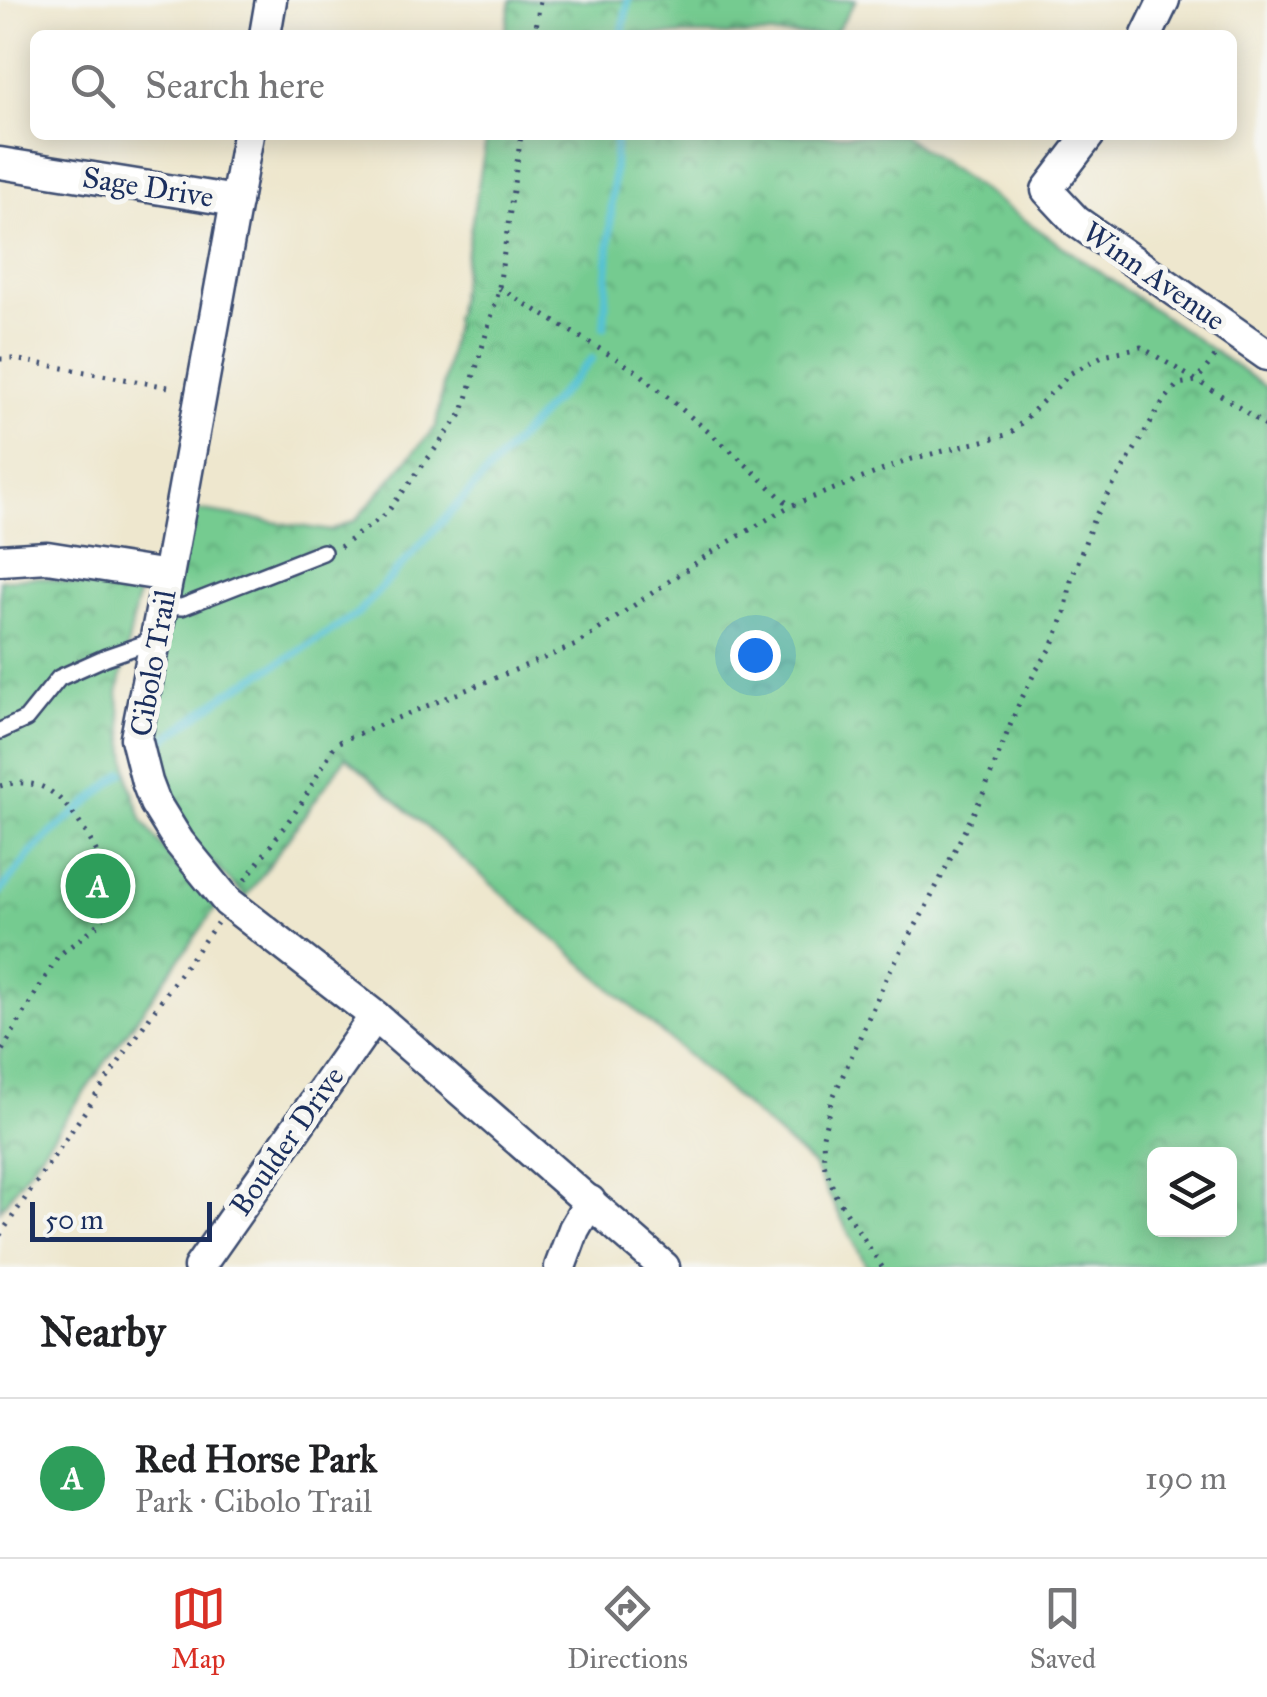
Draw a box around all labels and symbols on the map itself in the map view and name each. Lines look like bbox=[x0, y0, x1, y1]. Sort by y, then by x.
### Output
street label: Sage Drive bbox=[80, 159, 216, 215]
street label: Winn Avenue bbox=[1076, 214, 1232, 338]
street label: Cibolo Trail bbox=[122, 586, 184, 739]
your location bbox=[730, 630, 781, 681]
pin: A bbox=[66, 848, 130, 924]
street label: Boulder Drive bbox=[222, 1059, 352, 1223]
scale bar bbox=[30, 1197, 212, 1242]

